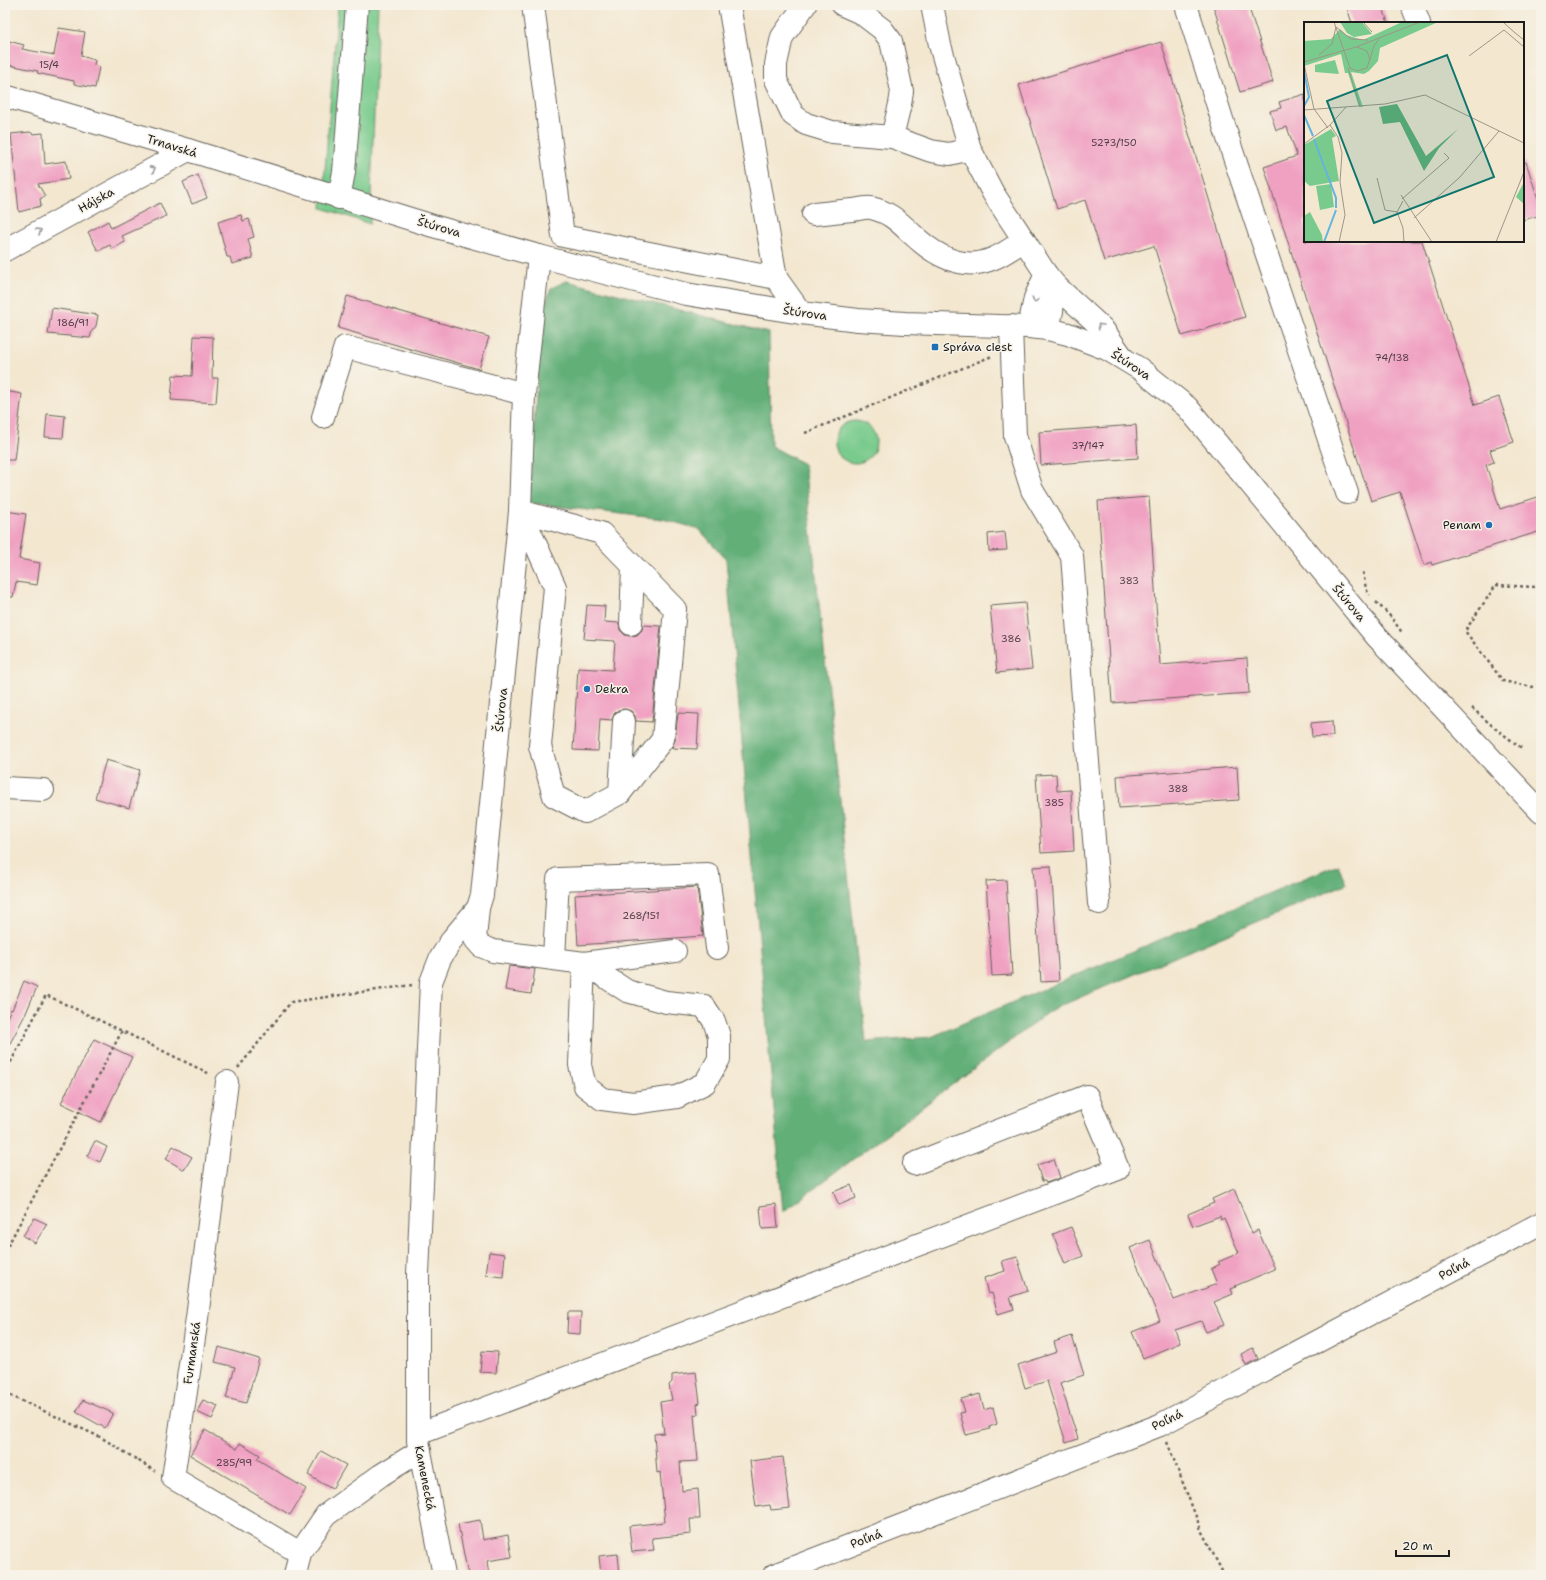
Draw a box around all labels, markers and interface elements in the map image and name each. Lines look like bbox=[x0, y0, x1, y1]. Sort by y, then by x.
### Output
inset map bbox=[1304, 22, 1524, 242]
house number: 15/4 bbox=[39, 58, 59, 71]
street label: Trnavská bbox=[145, 131, 200, 161]
house number: 5273/150 bbox=[1091, 136, 1137, 149]
one-way arrow bbox=[149, 166, 157, 174]
street label: Hájska bbox=[75, 183, 117, 216]
street label: Štúrova bbox=[416, 213, 463, 241]
one-way arrow bbox=[35, 228, 42, 236]
one-way arrow bbox=[1031, 296, 1040, 303]
street label: Štúrova bbox=[782, 302, 829, 324]
house number: 186/91 bbox=[57, 316, 89, 329]
one-way arrow bbox=[1097, 323, 1105, 331]
place label: Správa ciest bbox=[943, 339, 1012, 355]
marker: Správa ciest bbox=[930, 342, 940, 352]
street label: Štúrova bbox=[1108, 346, 1154, 384]
house number: 74/138 bbox=[1375, 351, 1409, 364]
house number: 37/147 bbox=[1071, 439, 1105, 452]
place label: Penam bbox=[1443, 517, 1481, 533]
marker: Penam bbox=[1484, 520, 1494, 530]
house number: 383 bbox=[1119, 574, 1139, 587]
street label: Štúrova bbox=[1329, 581, 1370, 626]
house number: 386 bbox=[1001, 632, 1021, 645]
place label: Dekra bbox=[595, 681, 629, 697]
marker: Dekra bbox=[582, 684, 592, 694]
street label: Štúrova bbox=[491, 687, 511, 733]
house number: 388 bbox=[1168, 782, 1188, 795]
house number: 385 bbox=[1044, 796, 1064, 809]
house number: 268/151 bbox=[622, 909, 660, 922]
street label: Poľná bbox=[1436, 1254, 1473, 1284]
street label: Furmanská bbox=[180, 1320, 204, 1385]
street label: Poľná bbox=[1149, 1405, 1186, 1434]
street label: Kamenecká bbox=[411, 1444, 439, 1512]
house number: 285/99 bbox=[216, 1456, 252, 1469]
street label: Poľná bbox=[848, 1526, 885, 1552]
scale bar bbox=[1396, 1532, 1449, 1558]
text: 20 m bbox=[1402, 1538, 1433, 1554]

